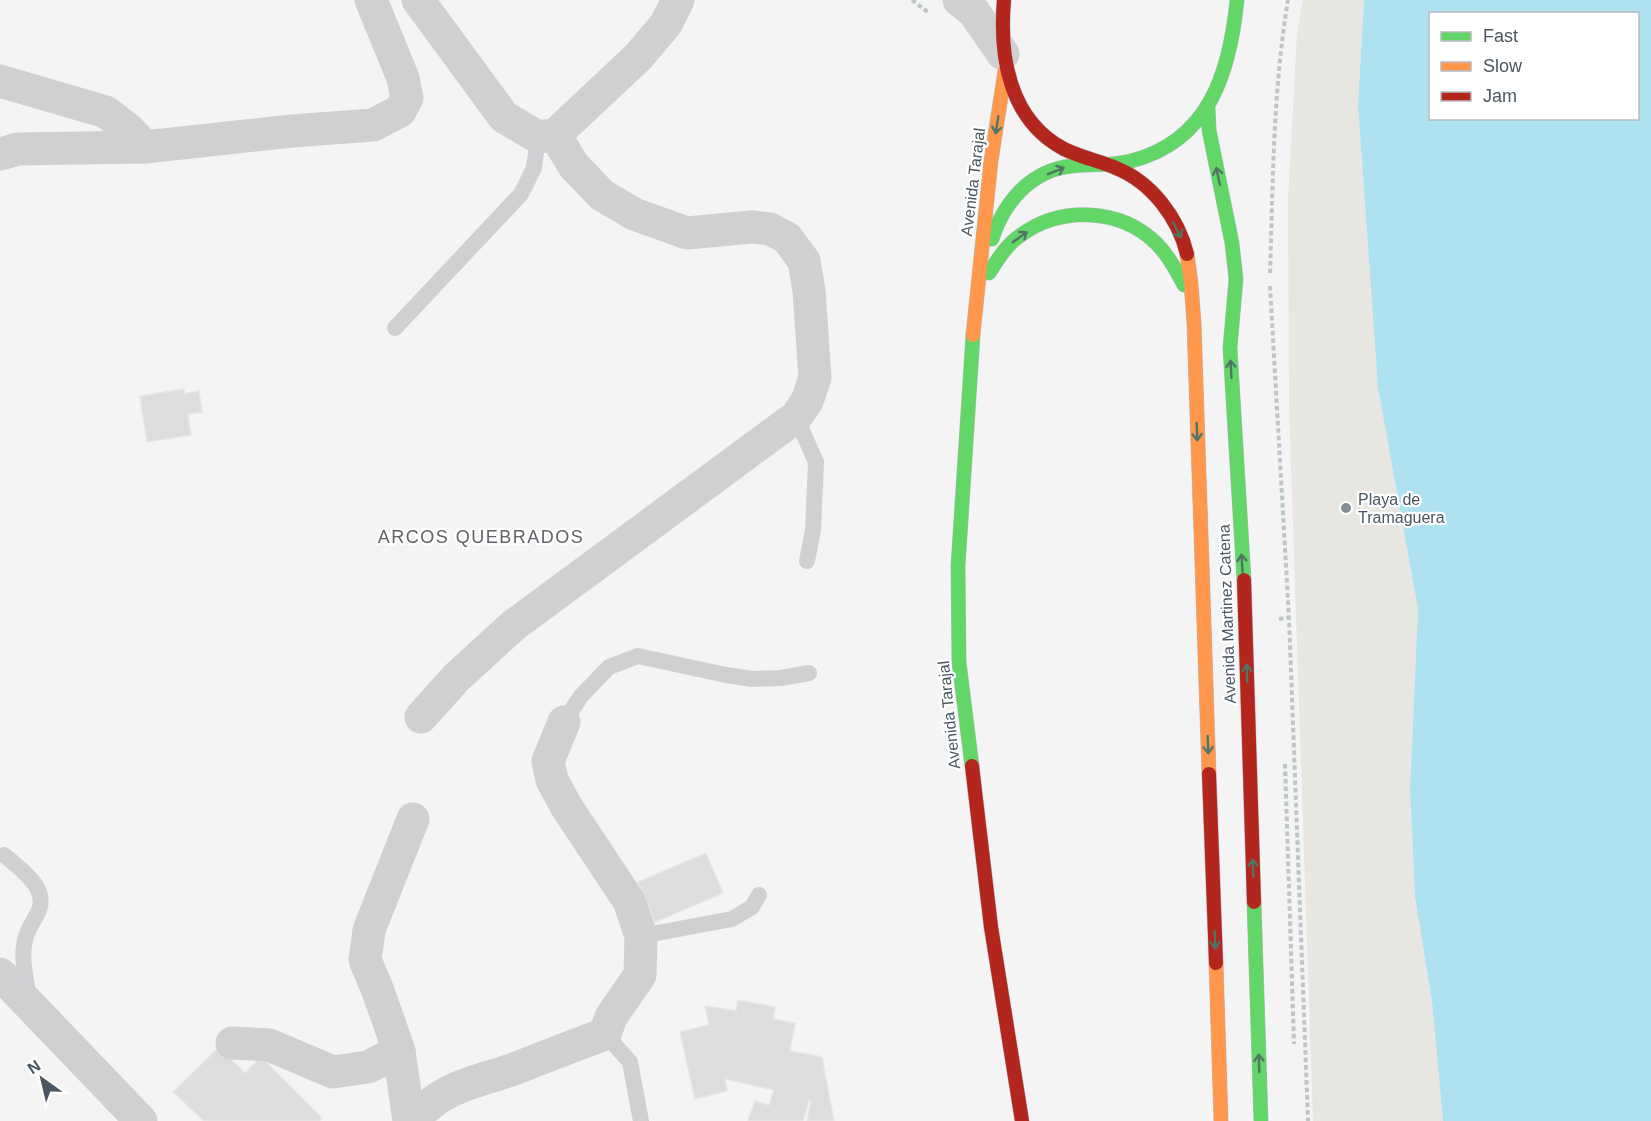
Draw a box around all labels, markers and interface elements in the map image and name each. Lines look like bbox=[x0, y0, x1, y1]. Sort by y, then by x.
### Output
legend bbox=[1429, 12, 1639, 120]
text: Fast bbox=[1483, 26, 1518, 46]
text: Slow bbox=[1483, 56, 1523, 76]
text: Jam bbox=[1483, 86, 1517, 106]
one-way arrow bbox=[991, 114, 1002, 134]
street label: Avenida Tarajal bbox=[958, 127, 988, 237]
one-way arrow bbox=[1046, 165, 1065, 176]
one-way arrow bbox=[1212, 166, 1223, 186]
one-way arrow bbox=[1171, 221, 1183, 239]
one-way arrow bbox=[1011, 231, 1027, 243]
one-way arrow bbox=[1226, 359, 1237, 379]
one-way arrow bbox=[1191, 421, 1203, 441]
place label: Playa de Tramaguera bbox=[1358, 491, 1445, 526]
marker: Playa de Tramaguera bbox=[1339, 501, 1353, 515]
street label: Avenida Martinez Catena bbox=[1215, 524, 1239, 704]
district label: ARCOS QUEBRADOS bbox=[378, 527, 584, 547]
one-way arrow bbox=[1237, 554, 1248, 574]
street label: Avenida Tarajal bbox=[935, 660, 963, 770]
one-way arrow bbox=[1241, 663, 1252, 683]
one-way arrow bbox=[1203, 734, 1214, 754]
one-way arrow bbox=[1247, 858, 1258, 878]
one-way arrow bbox=[1209, 929, 1221, 949]
north arrow bbox=[12, 1049, 72, 1109]
one-way arrow bbox=[1254, 1053, 1265, 1073]
text: N bbox=[24, 1057, 43, 1077]

